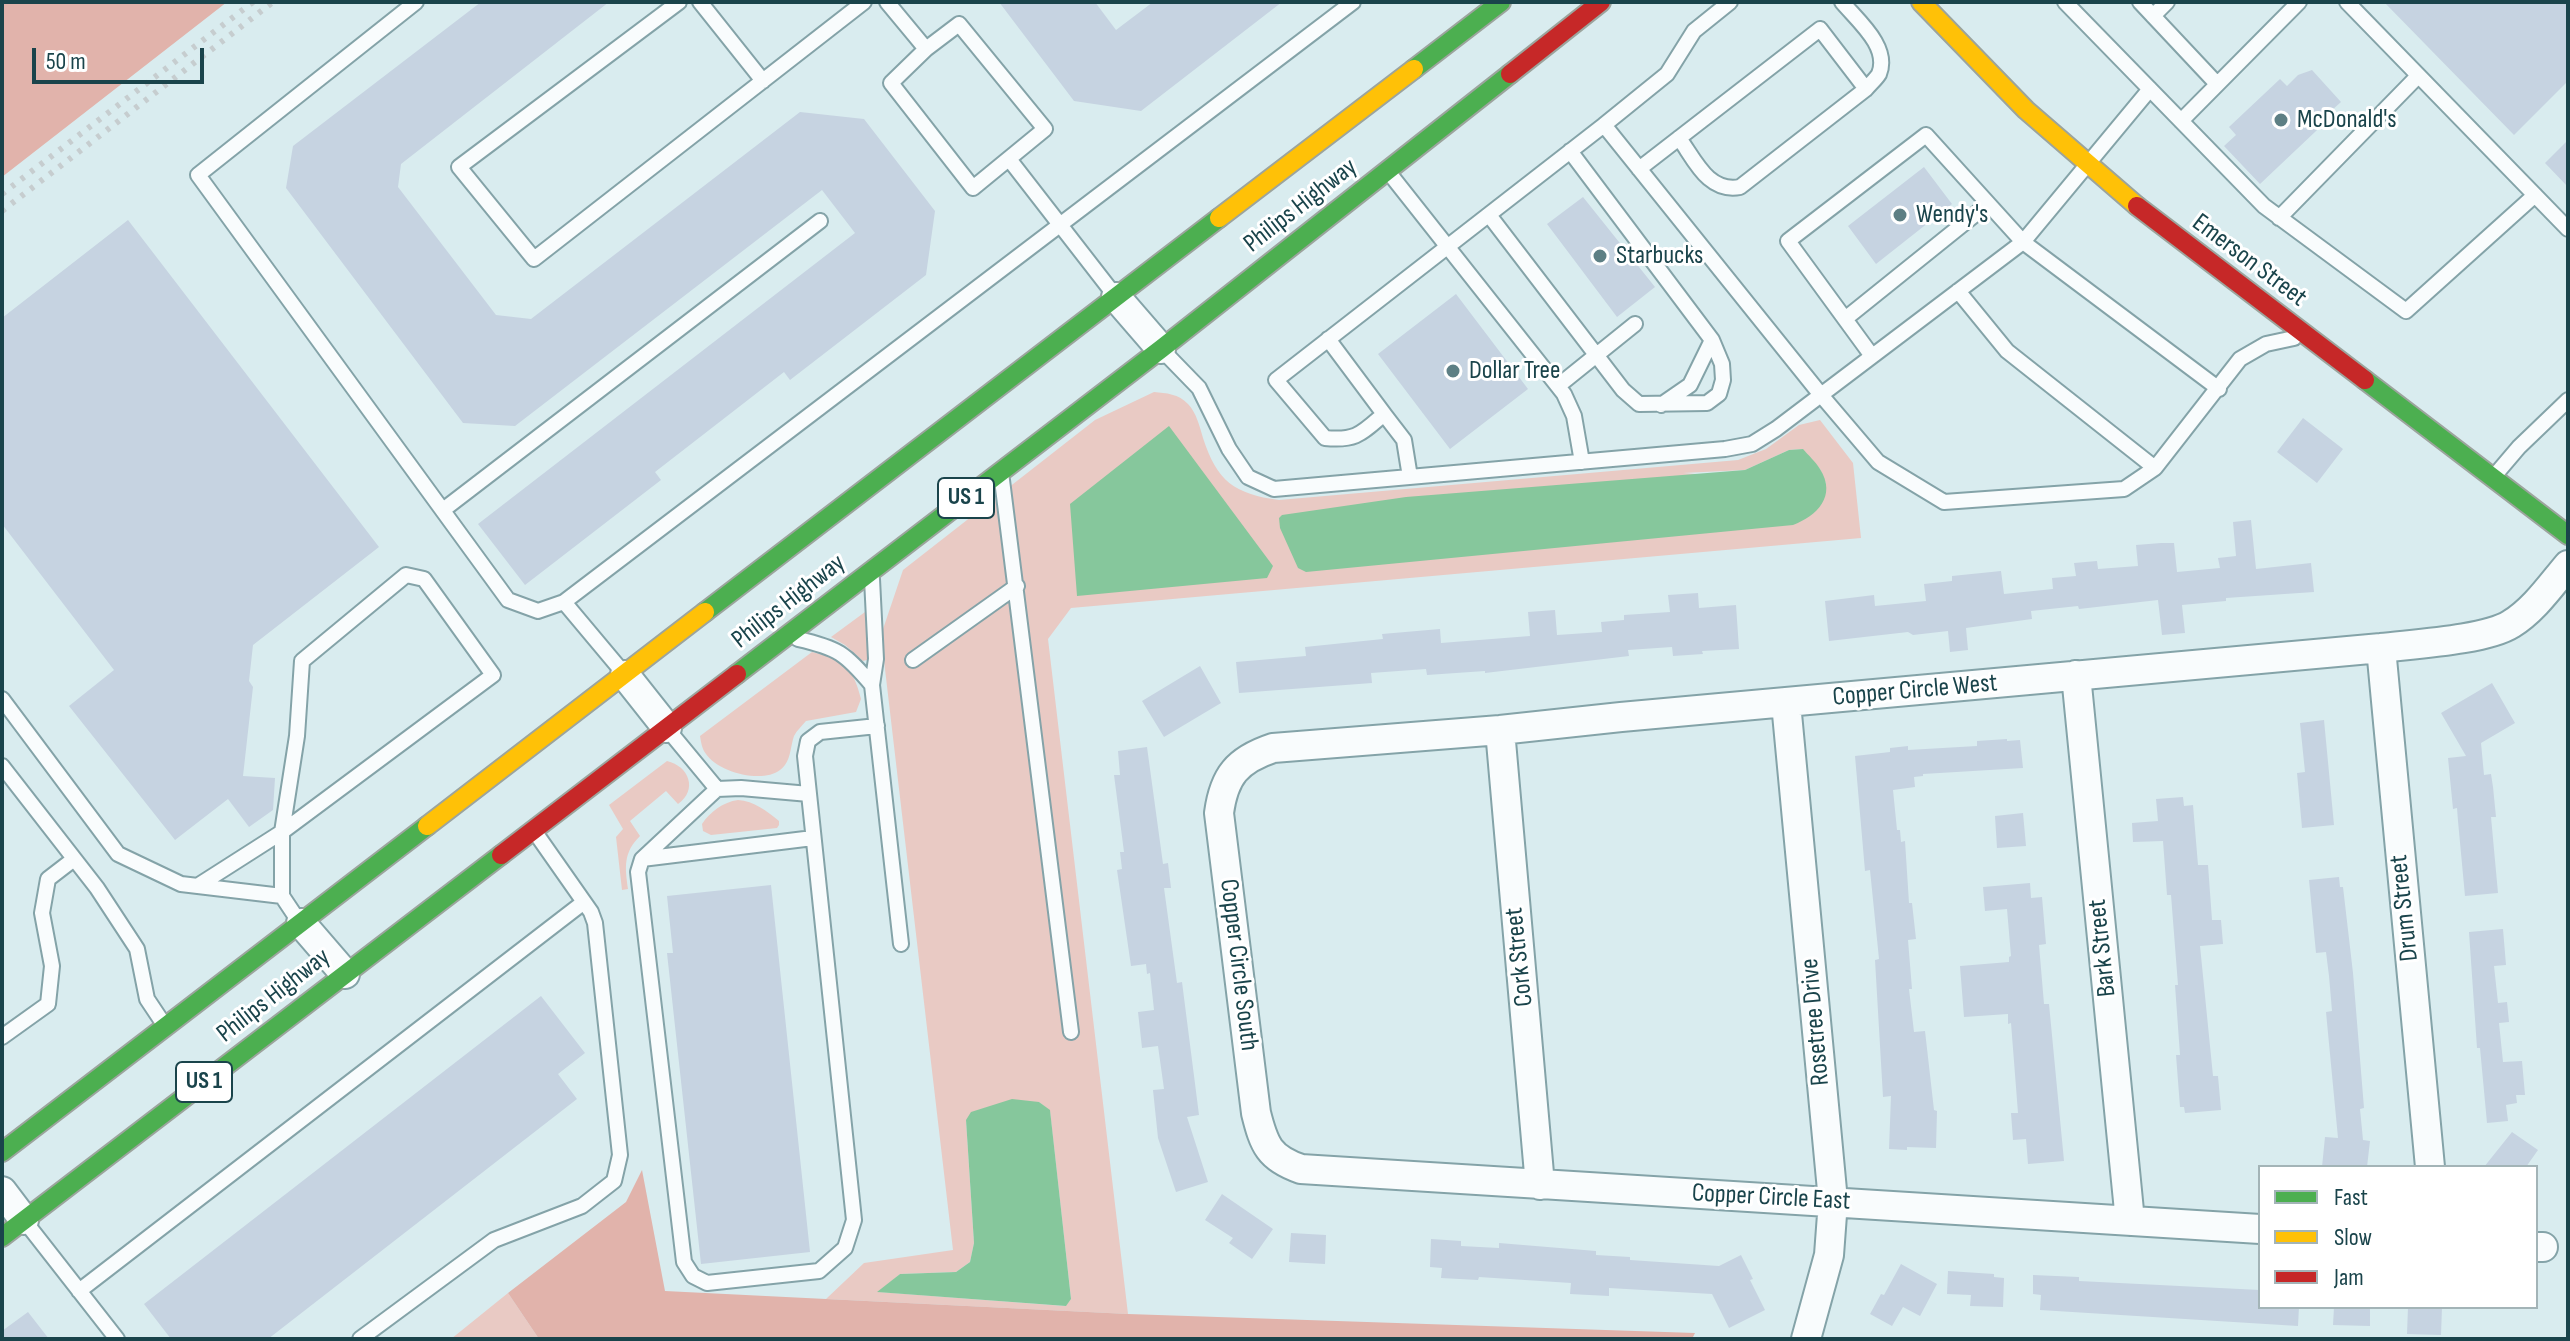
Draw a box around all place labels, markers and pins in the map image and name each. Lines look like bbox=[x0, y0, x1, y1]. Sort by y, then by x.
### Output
place label: McDonald's bbox=[2297, 104, 2397, 136]
marker: McDonald's bbox=[2272, 111, 2290, 129]
place label: Wendy's bbox=[1916, 199, 1988, 231]
marker: Wendy's bbox=[1891, 206, 1909, 224]
place label: Starbucks bbox=[1616, 240, 1703, 272]
marker: Starbucks bbox=[1591, 247, 1609, 265]
place label: Dollar Tree bbox=[1469, 355, 1560, 387]
marker: Dollar Tree bbox=[1444, 362, 1462, 380]

